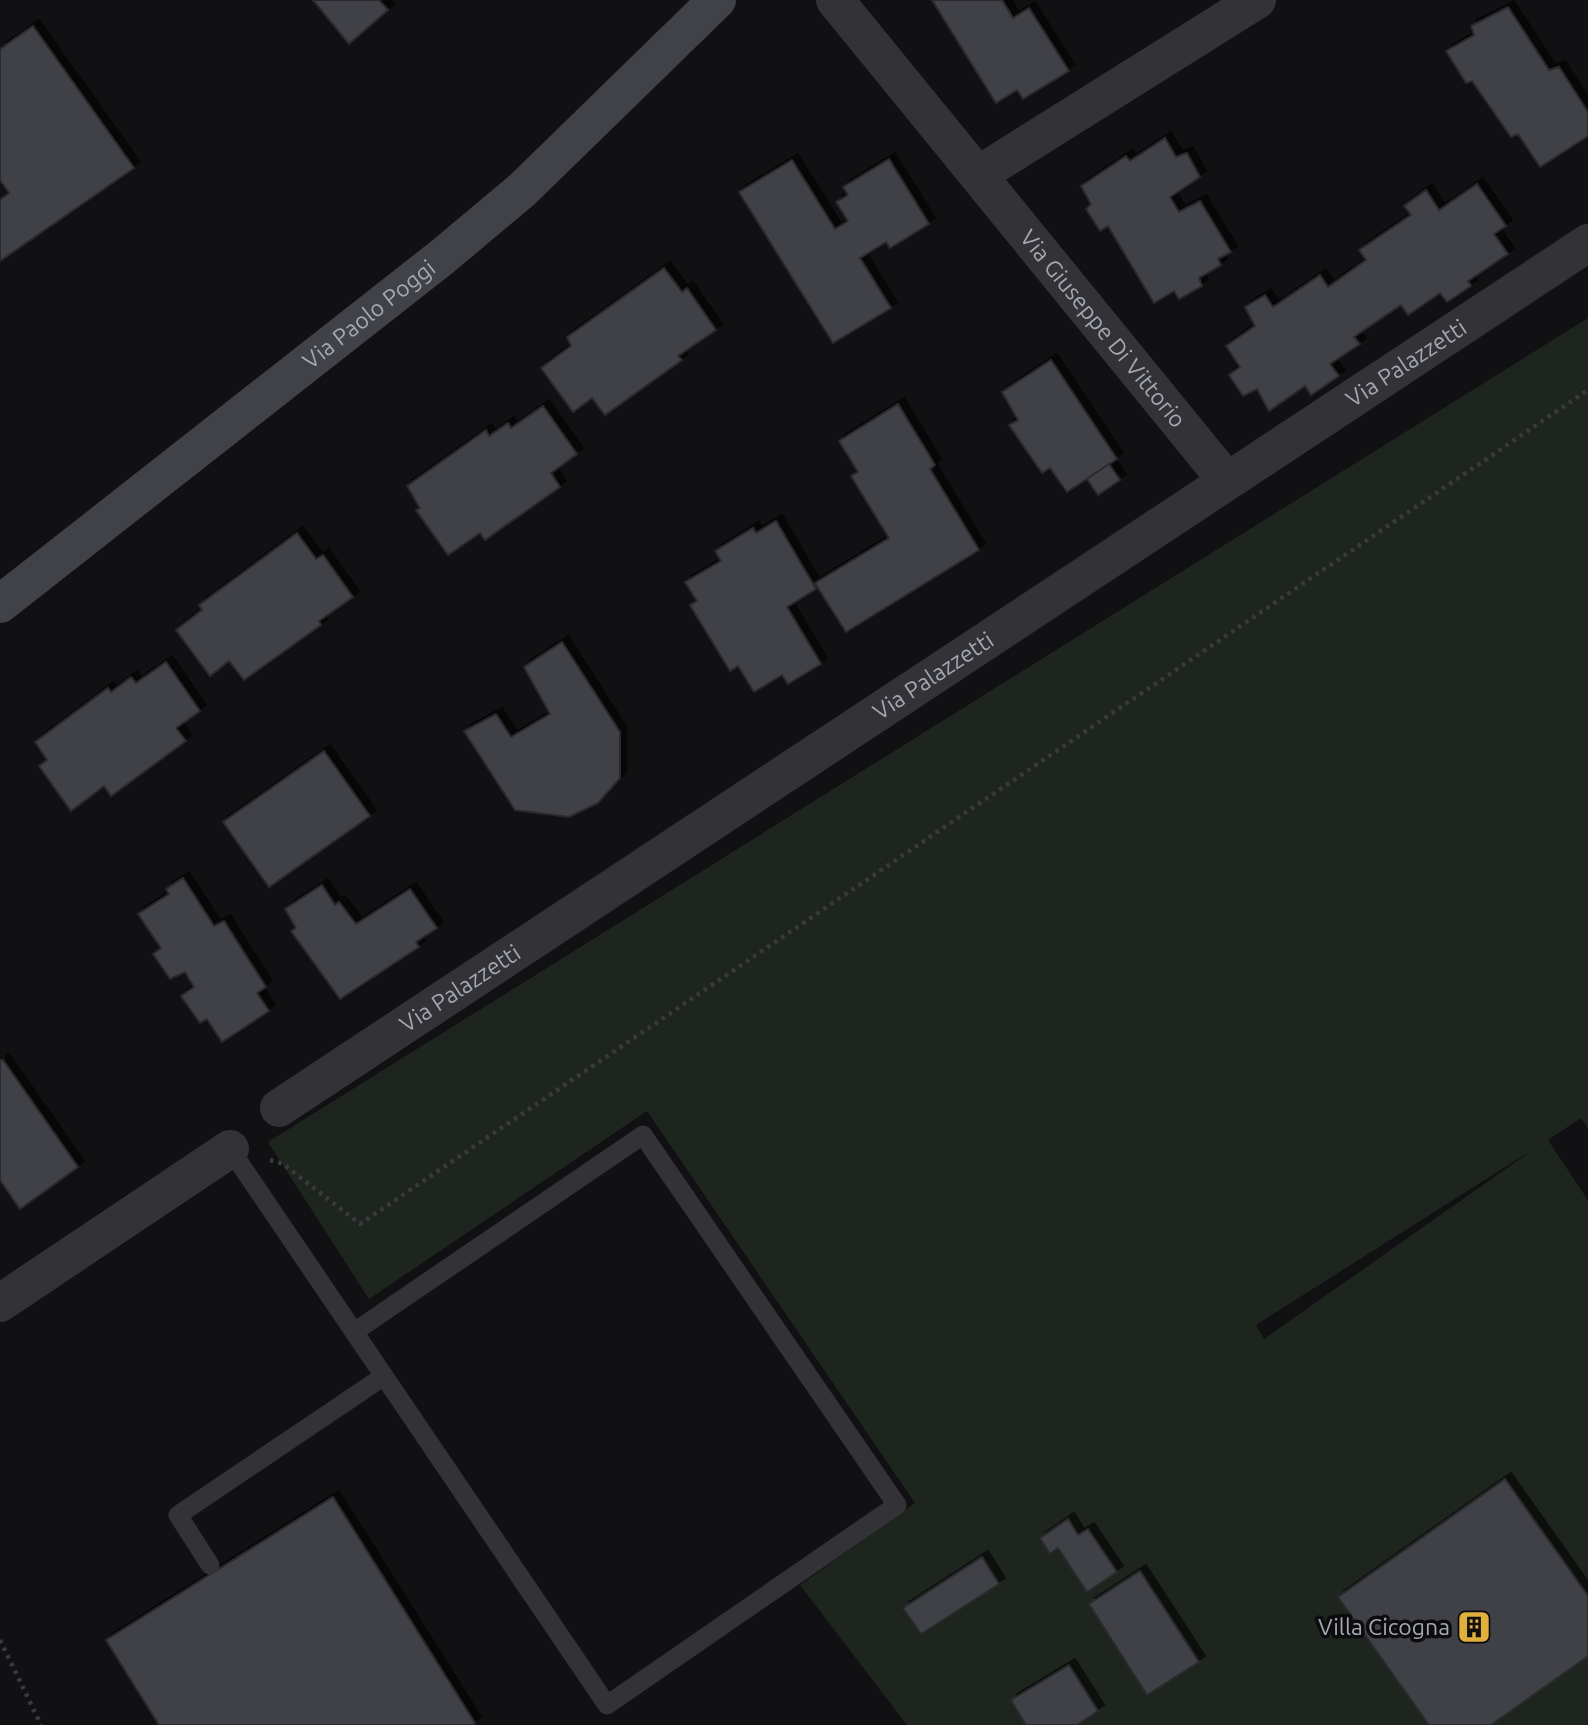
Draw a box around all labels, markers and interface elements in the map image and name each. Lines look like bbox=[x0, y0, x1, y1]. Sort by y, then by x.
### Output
street label: Via Giuseppe Di Vittorio bbox=[1016, 225, 1191, 432]
street label: Via Paolo Poggi bbox=[298, 255, 440, 373]
street label: Via Palazzetti bbox=[1341, 314, 1471, 411]
street label: Via Palazzetti bbox=[868, 627, 998, 724]
street label: Via Palazzetti bbox=[395, 939, 525, 1037]
building icon: Villa Cicogna bbox=[1455, 1608, 1493, 1646]
place label: Villa Cicogna bbox=[1318, 1614, 1450, 1639]

